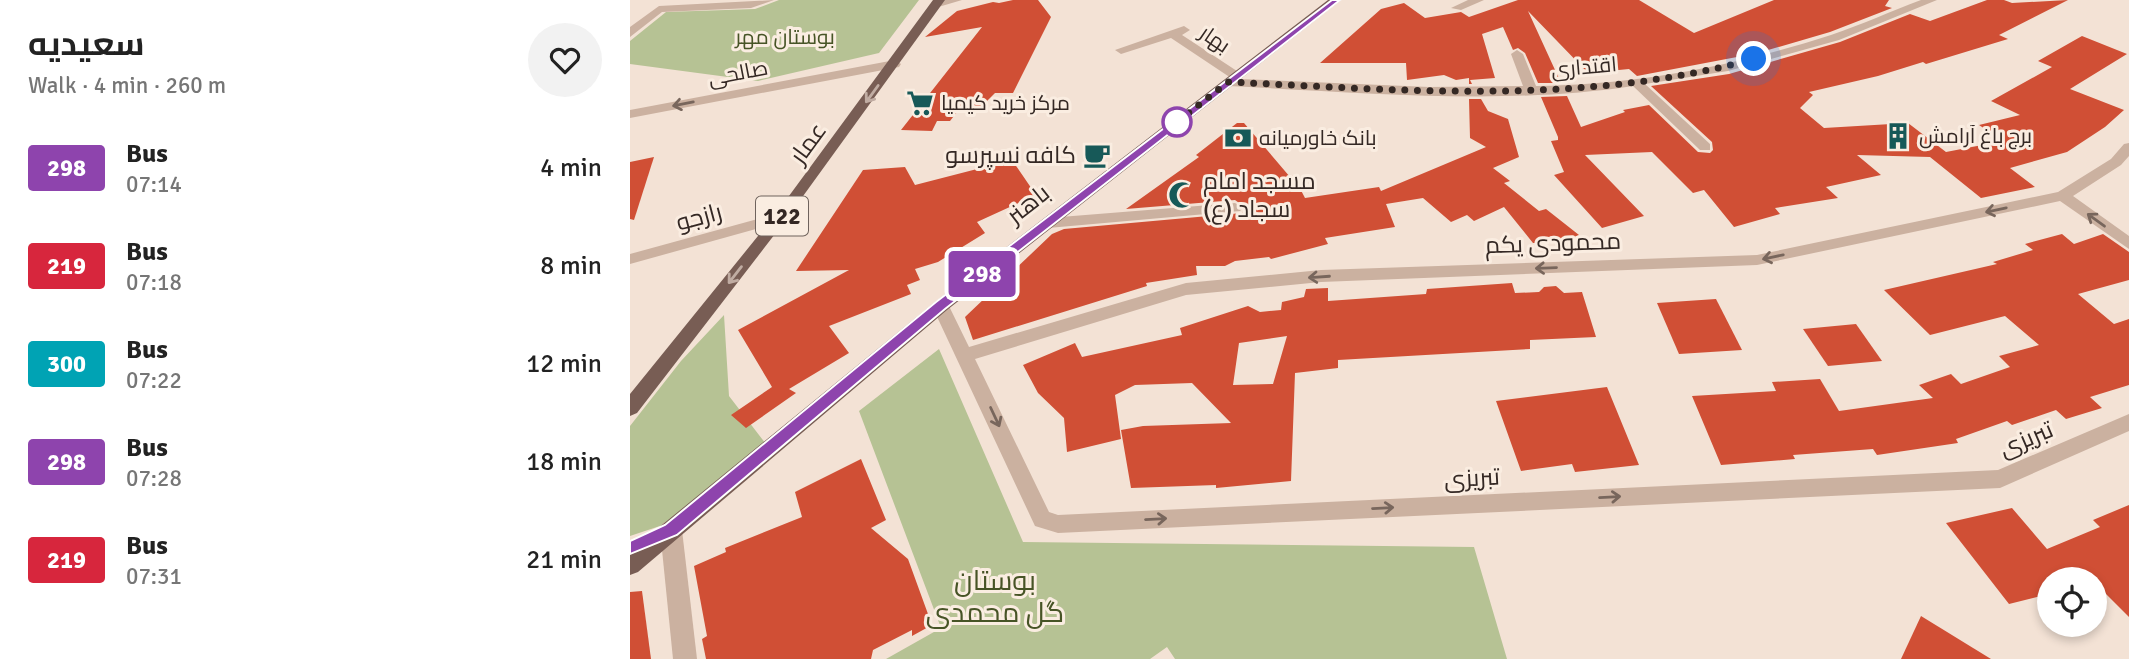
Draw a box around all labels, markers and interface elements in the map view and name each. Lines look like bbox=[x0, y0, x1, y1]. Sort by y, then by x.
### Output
street label: بهار bbox=[1194, 19, 1235, 58]
button: heart bbox=[528, 23, 602, 97]
text: سعیدیه bbox=[28, 24, 144, 65]
park label: بوستان مهر bbox=[734, 24, 835, 50]
your location bbox=[1736, 41, 1771, 76]
street label: اقتداری bbox=[1550, 51, 1618, 83]
street label: صالحی bbox=[706, 54, 770, 92]
text: Walk · 4 min · 260 m bbox=[28, 71, 226, 100]
one-way arrow bbox=[865, 84, 880, 103]
supermarket icon: مرکز خرید کیمیا bbox=[905, 88, 935, 118]
place label: مرکز خرید کیمیا bbox=[941, 90, 1070, 116]
one-way arrow bbox=[672, 97, 695, 111]
unlabelled marker bbox=[1162, 107, 1192, 137]
street label: عمار bbox=[782, 116, 833, 171]
building icon: برج باغ آرامش bbox=[1883, 121, 1913, 151]
bank icon: بانک خاورمیانه bbox=[1223, 123, 1253, 153]
place label: برج باغ آرامش bbox=[1919, 123, 2032, 150]
place label: بانک خاورمیانه bbox=[1259, 125, 1377, 151]
text: Bus bbox=[126, 138, 168, 170]
place label: کافه نسپرسو bbox=[945, 140, 1076, 171]
cafe icon: کافه نسپرسو bbox=[1082, 140, 1112, 170]
text: 4 min bbox=[540, 152, 602, 184]
text: 298 bbox=[47, 153, 86, 183]
place label: مسجد امام سجاد (ع) bbox=[1203, 166, 1316, 225]
text: 07:14 bbox=[126, 170, 182, 199]
street label: باهنر bbox=[999, 178, 1056, 231]
mosque icon: مسجد امام سجاد (ع) bbox=[1167, 180, 1197, 210]
road number: 122 bbox=[756, 196, 808, 236]
street label: رازجو bbox=[673, 197, 725, 237]
one-way arrow bbox=[1985, 204, 2008, 218]
one-way arrow bbox=[2087, 213, 2106, 227]
street label: محمودی یکم bbox=[1484, 226, 1622, 261]
text: Bus bbox=[126, 236, 168, 268]
text: 8 min bbox=[540, 250, 602, 282]
one-way arrow bbox=[1762, 250, 1785, 264]
text: 219 bbox=[47, 251, 86, 281]
line badge: 298 bbox=[942, 251, 1022, 297]
text: 298 bbox=[963, 259, 1001, 289]
one-way arrow bbox=[1535, 261, 1558, 274]
one-way arrow bbox=[728, 266, 743, 284]
text: 07:18 bbox=[126, 268, 182, 297]
one-way arrow bbox=[1308, 271, 1330, 284]
text: Bus bbox=[126, 334, 168, 366]
text: 12 min bbox=[526, 348, 602, 380]
text: 300 bbox=[47, 349, 86, 379]
text: 07:22 bbox=[126, 366, 182, 395]
one-way arrow bbox=[989, 405, 1002, 427]
street label: تبریزی bbox=[1994, 414, 2058, 464]
text: Bus bbox=[126, 432, 168, 464]
text: 18 min bbox=[526, 446, 602, 478]
text: 298 bbox=[47, 447, 86, 477]
street label: تبریزی bbox=[1443, 462, 1501, 494]
text: 07:28 bbox=[126, 464, 182, 493]
one-way arrow bbox=[1599, 491, 1622, 504]
one-way arrow bbox=[1371, 502, 1394, 515]
one-way arrow bbox=[1144, 513, 1167, 526]
text: Bus bbox=[126, 530, 168, 562]
text: 21 min bbox=[526, 544, 602, 576]
text: 219 bbox=[47, 545, 86, 575]
text: 07:31 bbox=[126, 562, 182, 591]
park label: بوستان گل محمدی bbox=[926, 564, 1064, 630]
map controls bbox=[2037, 567, 2107, 637]
button: locate bbox=[2037, 567, 2107, 637]

